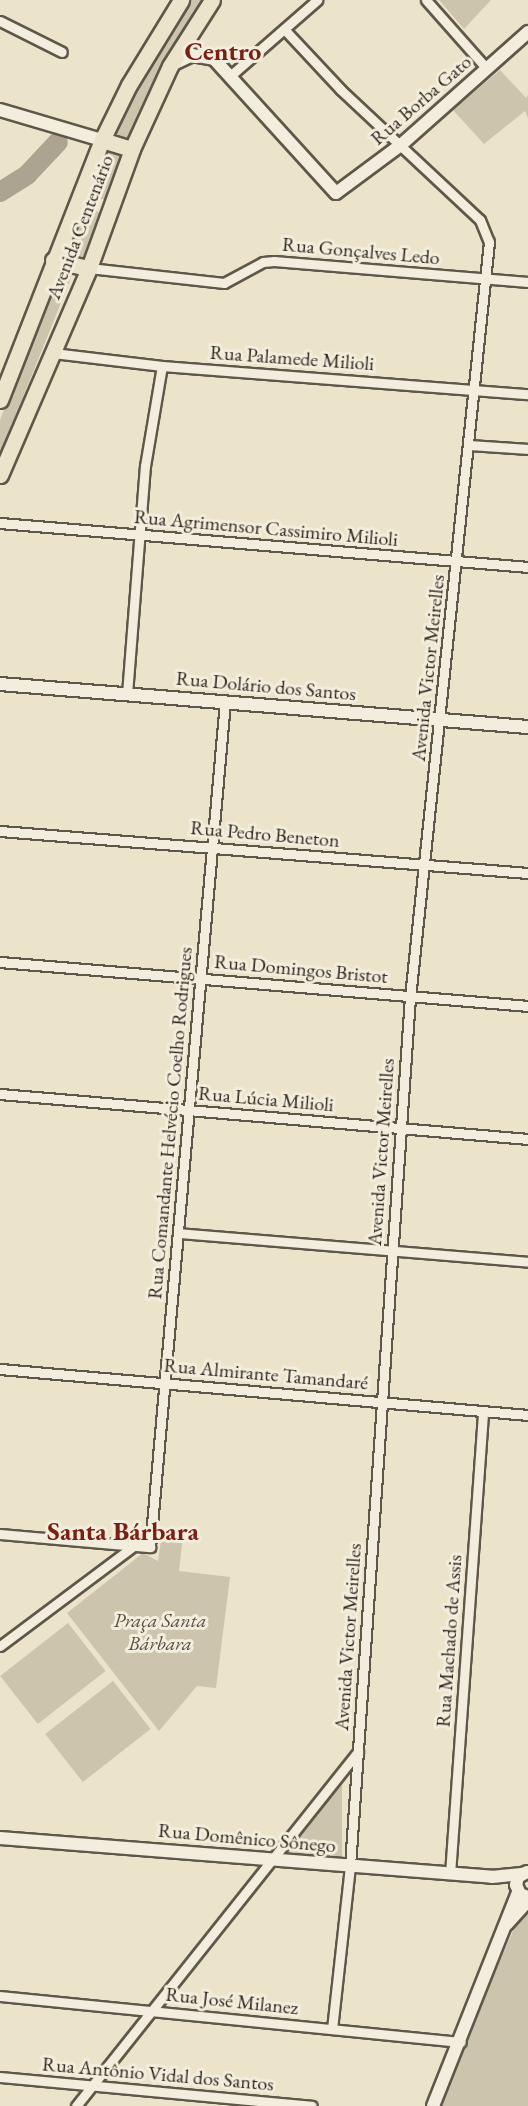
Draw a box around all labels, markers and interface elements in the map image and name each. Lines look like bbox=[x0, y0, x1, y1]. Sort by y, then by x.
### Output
district label: Centro bbox=[185, 36, 261, 68]
street label: Rua Borba Gato bbox=[366, 50, 476, 150]
street label: Avenida Centenário bbox=[41, 151, 119, 303]
street label: Rua Gonçalves Ledo bbox=[281, 232, 441, 270]
street label: Rua Palamede Milioli bbox=[209, 340, 375, 376]
street label: Rua Agrimensor Cassimiro Milioli bbox=[133, 505, 399, 551]
street label: Avenida Victor Meirelles bbox=[406, 573, 450, 763]
street label: Rua Dolário dos Santos bbox=[175, 666, 357, 706]
street label: Rua Pedro Beneton bbox=[189, 816, 341, 852]
street label: Rua Comandante Helvécio Coelho Rodrigues bbox=[143, 946, 197, 1300]
street label: Rua Domingos Bristot bbox=[213, 949, 389, 989]
street label: Avenida Victor Meirelles bbox=[362, 1058, 400, 1246]
street label: Rua Lúcia Milioli bbox=[197, 1081, 335, 1117]
street label: Rua Almirante Tamandaré bbox=[163, 1353, 369, 1395]
district label: Santa Bárbara bbox=[47, 1516, 199, 1548]
street label: Avenida Victor Meirelles bbox=[329, 1543, 367, 1731]
street label: Rua Machado de Assis bbox=[431, 1554, 467, 1728]
park label: Praça Santa Bárbara bbox=[114, 1608, 206, 1655]
street label: Rua Domênico Sônego bbox=[157, 1818, 337, 1858]
street label: Rua José Milanez bbox=[164, 1982, 300, 2020]
street label: Rua Antônio Vidal dos Santos bbox=[41, 2052, 275, 2096]

